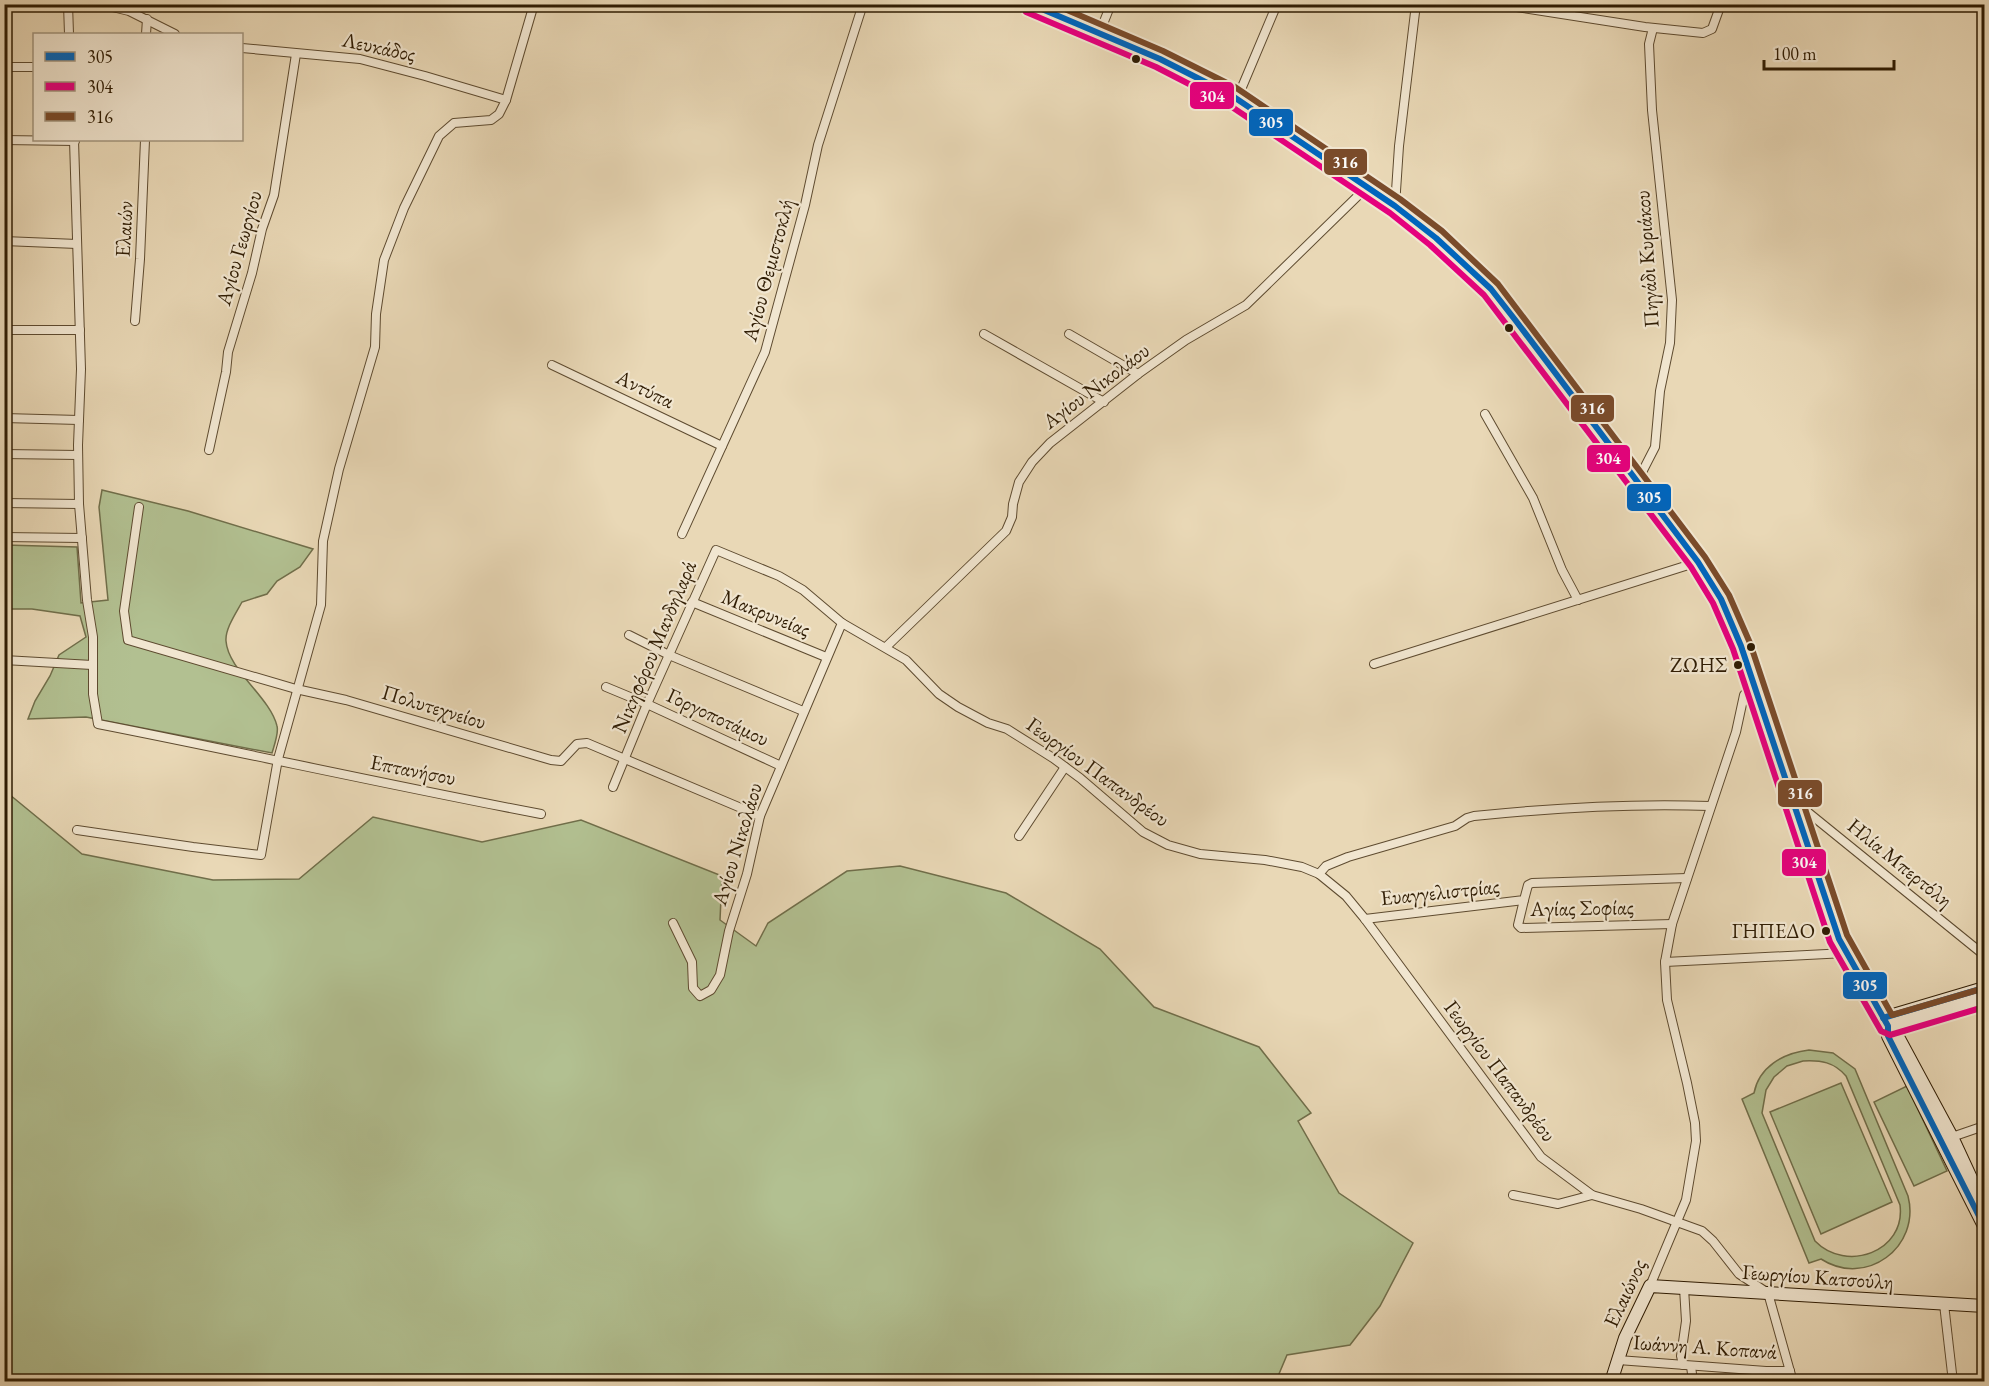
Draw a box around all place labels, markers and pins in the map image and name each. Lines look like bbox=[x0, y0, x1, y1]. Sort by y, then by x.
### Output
unlabelled marker bbox=[1130, 53, 1142, 65]
unlabelled marker bbox=[1503, 322, 1515, 334]
unlabelled marker bbox=[1745, 641, 1757, 653]
place label: ΖΩΗΣ bbox=[1670, 652, 1727, 678]
marker: ΖΩΗΣ bbox=[1732, 659, 1744, 671]
place label: ΓΗΠΕΔΟ bbox=[1732, 918, 1815, 944]
marker: ΓΗΠΕΔΟ bbox=[1820, 925, 1832, 937]

